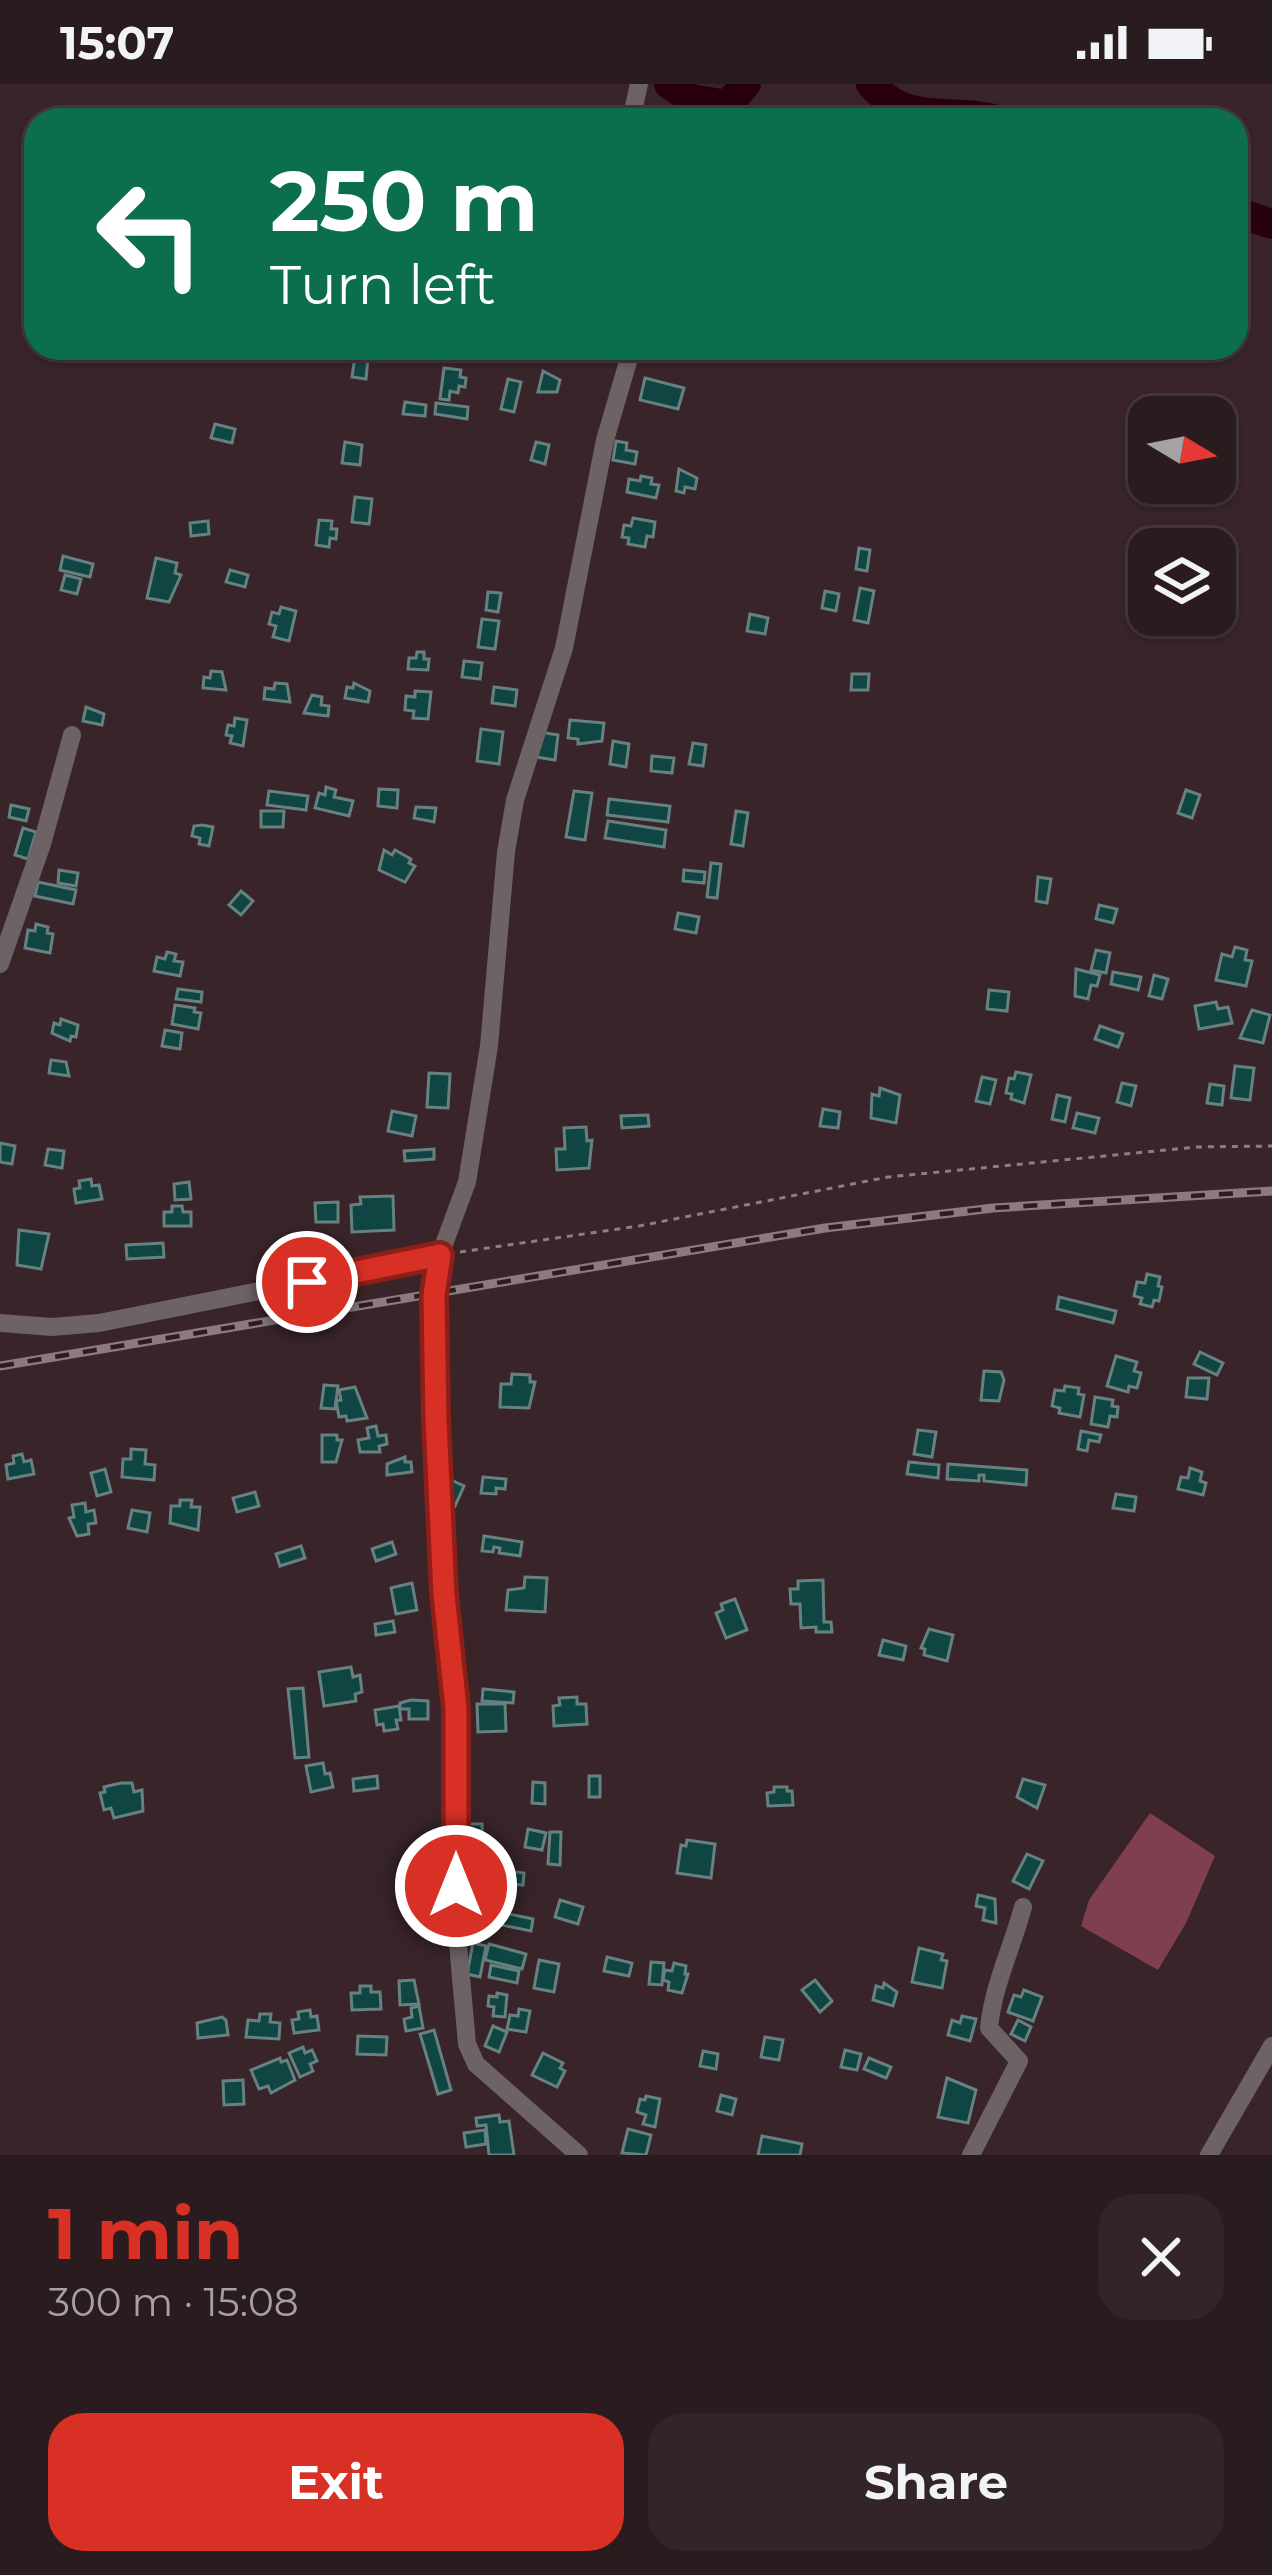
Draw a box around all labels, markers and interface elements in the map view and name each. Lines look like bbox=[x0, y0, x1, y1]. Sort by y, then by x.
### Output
text: 15:07 bbox=[60, 15, 175, 70]
text: 250 m bbox=[270, 150, 538, 252]
icon: left bbox=[72, 156, 228, 312]
text: Turn left bbox=[270, 252, 496, 318]
north arrow bbox=[1128, 396, 1236, 504]
map controls bbox=[1128, 396, 1236, 636]
button: layers bbox=[1128, 528, 1236, 636]
pin bbox=[256, 1231, 358, 1333]
icon: arrive bbox=[274, 1249, 340, 1315]
position arrow bbox=[393, 1823, 519, 1949]
text: 1 min bbox=[48, 2189, 244, 2277]
button: close bbox=[1098, 2194, 1224, 2320]
text: 300 m · 15:08 bbox=[48, 2278, 299, 2326]
button: Exit bbox=[48, 2413, 624, 2551]
button: Share bbox=[648, 2413, 1224, 2551]

